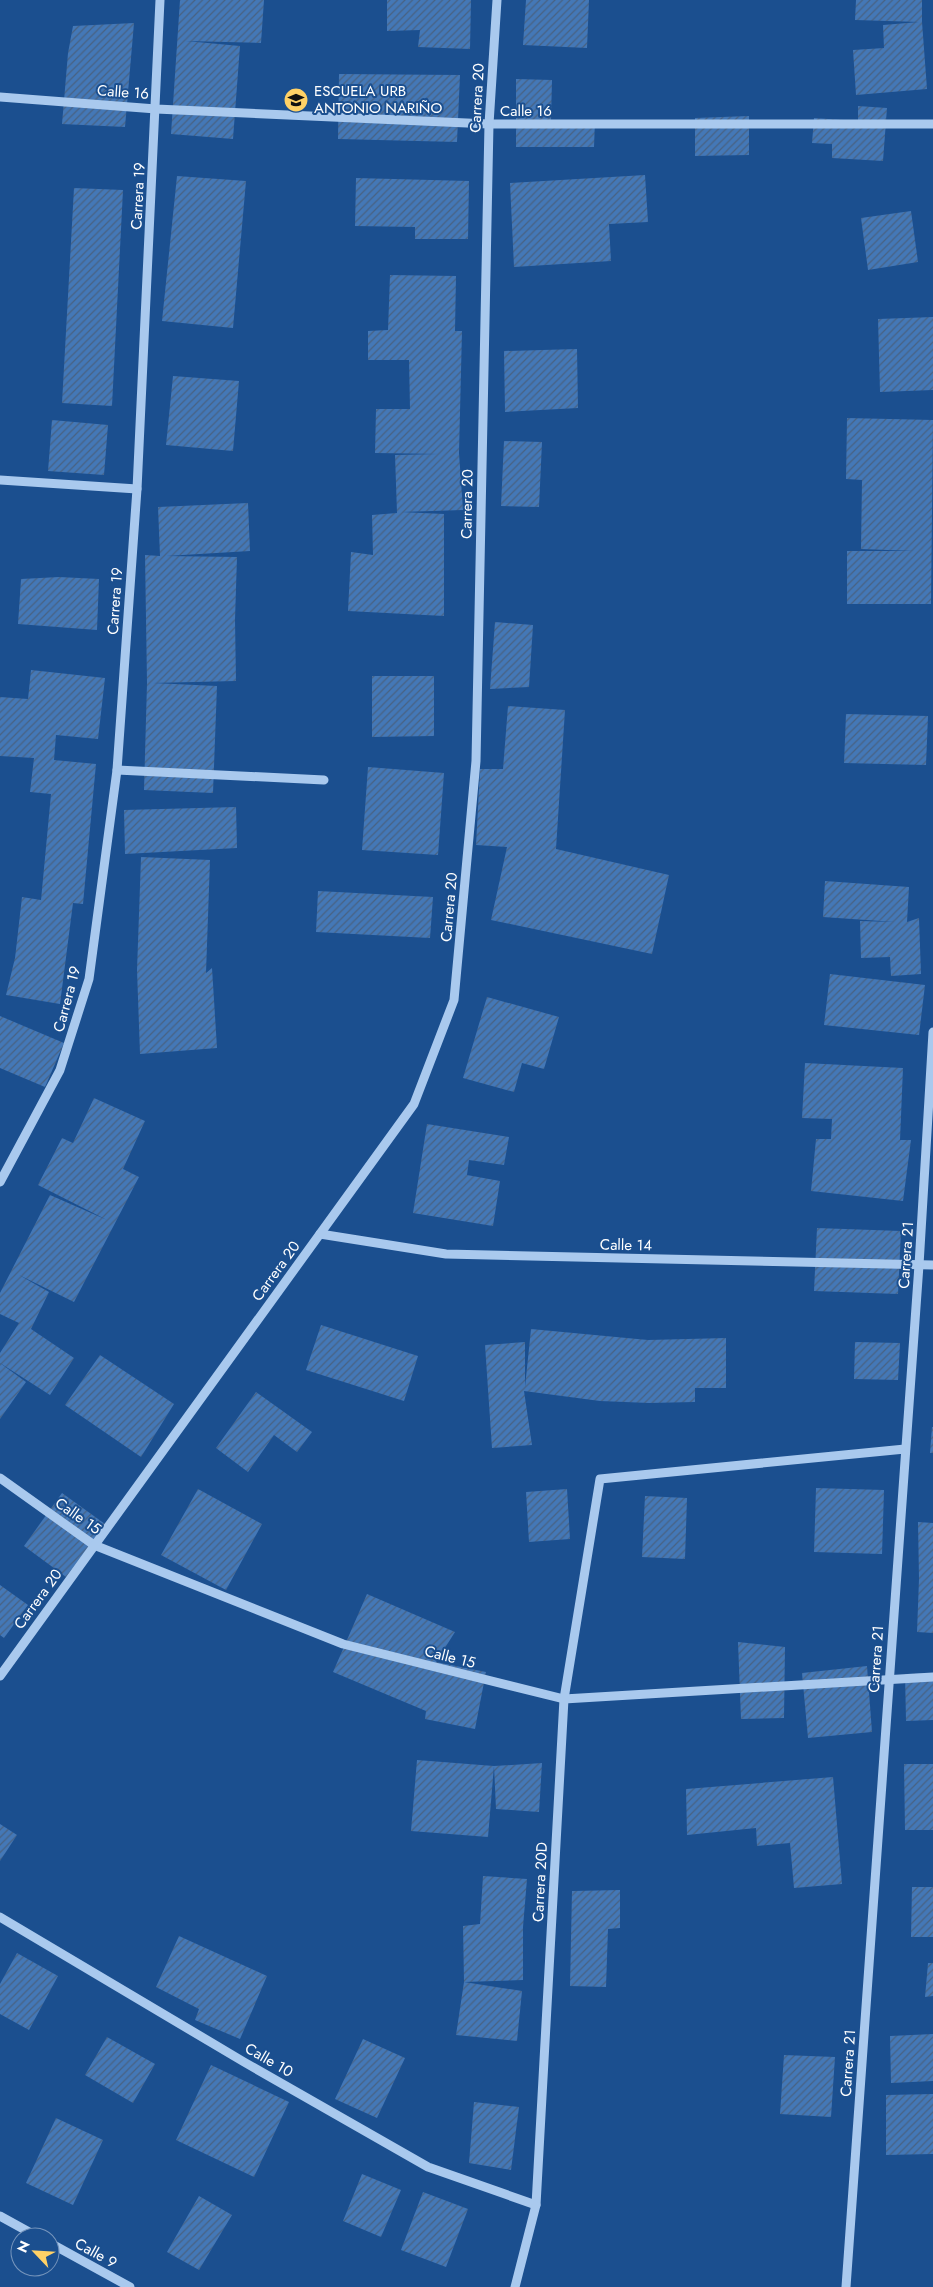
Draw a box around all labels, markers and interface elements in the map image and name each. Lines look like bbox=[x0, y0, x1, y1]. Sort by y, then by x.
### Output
street label: Carrera 20 bbox=[464, 63, 490, 133]
street label: Calle 16 bbox=[96, 79, 150, 105]
place label: ESCUELA URB ANTONIO NARIÑO bbox=[314, 80, 442, 119]
school or university icon: ESCUELA URB ANTONIO NARIÑO bbox=[283, 87, 309, 113]
street label: Calle 16 bbox=[500, 100, 552, 122]
street label: Carrera 19 bbox=[125, 162, 151, 230]
street label: Carrera 20 bbox=[455, 469, 479, 539]
street label: Carrera 19 bbox=[102, 567, 128, 635]
street label: Carrera 20 bbox=[435, 871, 463, 943]
street label: Carrera 19 bbox=[48, 964, 86, 1034]
street label: Carrera 21 bbox=[893, 1221, 919, 1289]
street label: Calle 14 bbox=[600, 1234, 652, 1256]
street label: Carrera 20 bbox=[247, 1236, 305, 1306]
street label: Calle 15 bbox=[50, 1492, 106, 1540]
street label: Carrera 20 bbox=[9, 1564, 67, 1634]
street label: Carrera 21 bbox=[863, 1625, 889, 1693]
street label: Calle 15 bbox=[422, 1640, 478, 1674]
street label: Carrera 20D bbox=[527, 1842, 553, 1922]
street label: Carrera 21 bbox=[835, 2029, 861, 2097]
street label: Calle 10 bbox=[241, 2037, 297, 2083]
north arrow bbox=[10, 2227, 60, 2277]
street label: Calle 9 bbox=[71, 2232, 121, 2274]
text: N bbox=[12, 2237, 35, 2256]

